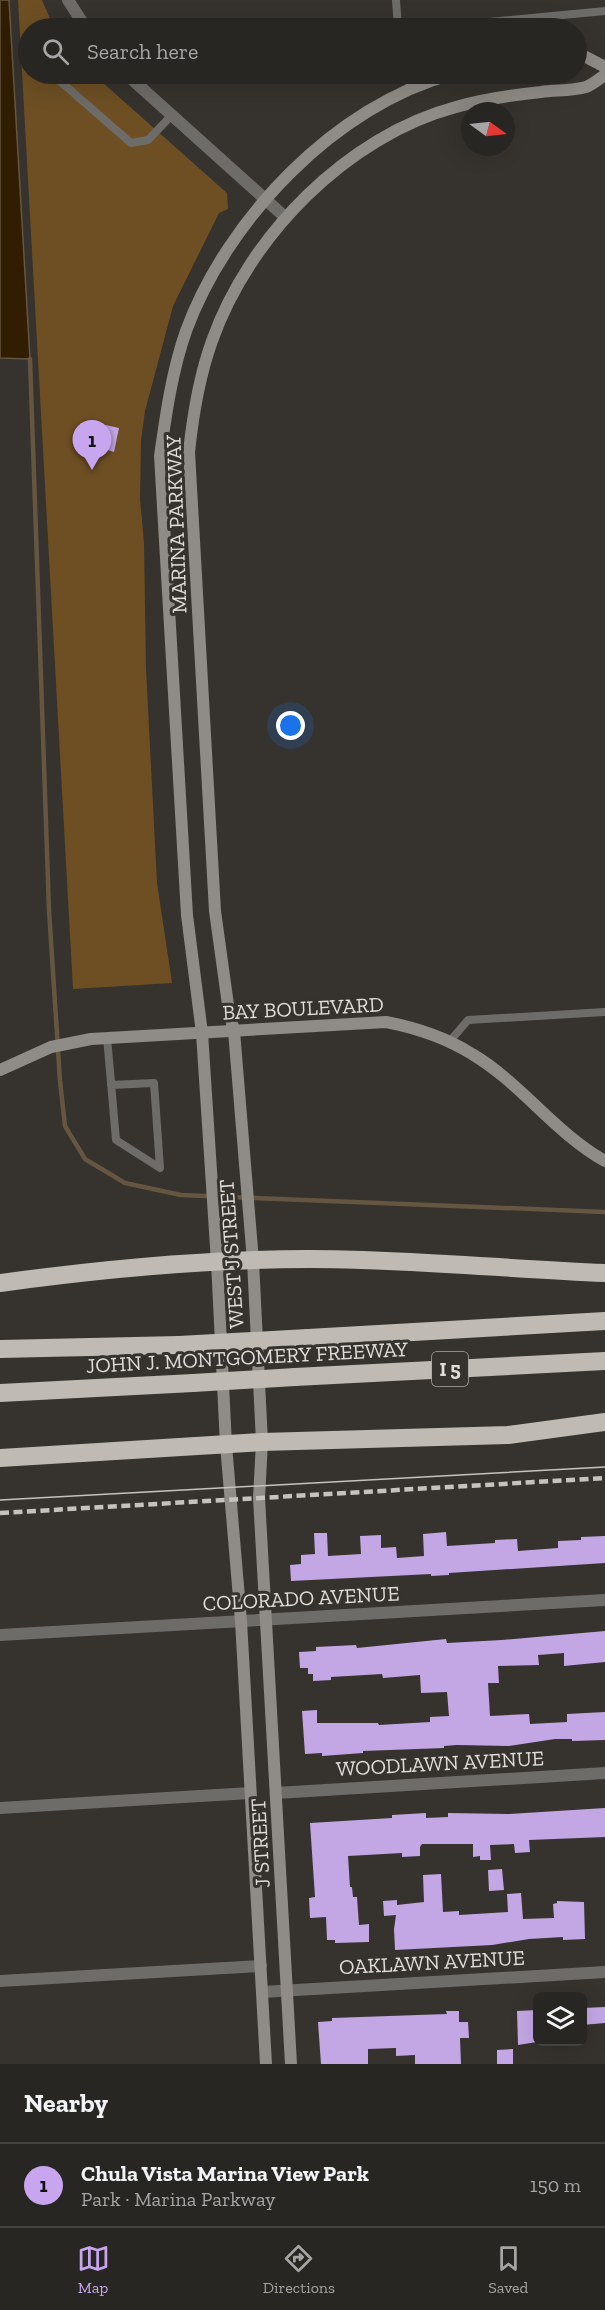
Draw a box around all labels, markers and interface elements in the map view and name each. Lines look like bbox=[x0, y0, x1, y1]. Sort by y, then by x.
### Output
search box bbox=[18, 18, 587, 84]
icon: search bbox=[39, 35, 72, 68]
text: Search here bbox=[87, 38, 198, 65]
north arrow bbox=[461, 102, 515, 156]
pin: 1 bbox=[72, 420, 112, 470]
street label: MARINA PARKWAY bbox=[160, 434, 192, 614]
your location bbox=[276, 711, 305, 740]
street label: BAY BOULEVARD bbox=[222, 991, 384, 1025]
street label: WEST J STREET bbox=[213, 1179, 249, 1329]
street label: JOHN J. MONTGOMERY FREEWAY bbox=[85, 1336, 409, 1378]
road number: I 5 bbox=[432, 1352, 468, 1386]
street label: COLORADO AVENUE bbox=[202, 1580, 400, 1616]
street label: WOODLAWN AVENUE bbox=[335, 1745, 545, 1781]
street label: J STREET bbox=[245, 1798, 275, 1888]
street label: OAKLAWN AVENUE bbox=[339, 1945, 525, 1979]
map controls bbox=[533, 1992, 587, 2046]
button: layers bbox=[533, 1992, 587, 2046]
text: Nearby bbox=[24, 2087, 108, 2119]
text: Chula Vista Marina View Park bbox=[81, 2160, 369, 2187]
text: 1 bbox=[39, 2173, 48, 2197]
text: 150 m bbox=[530, 2173, 581, 2197]
text: Park · Marina Parkway bbox=[81, 2187, 275, 2211]
tab: Map bbox=[77, 2242, 110, 2297]
tab: Directions bbox=[263, 2242, 335, 2297]
tab: Saved bbox=[488, 2242, 528, 2297]

